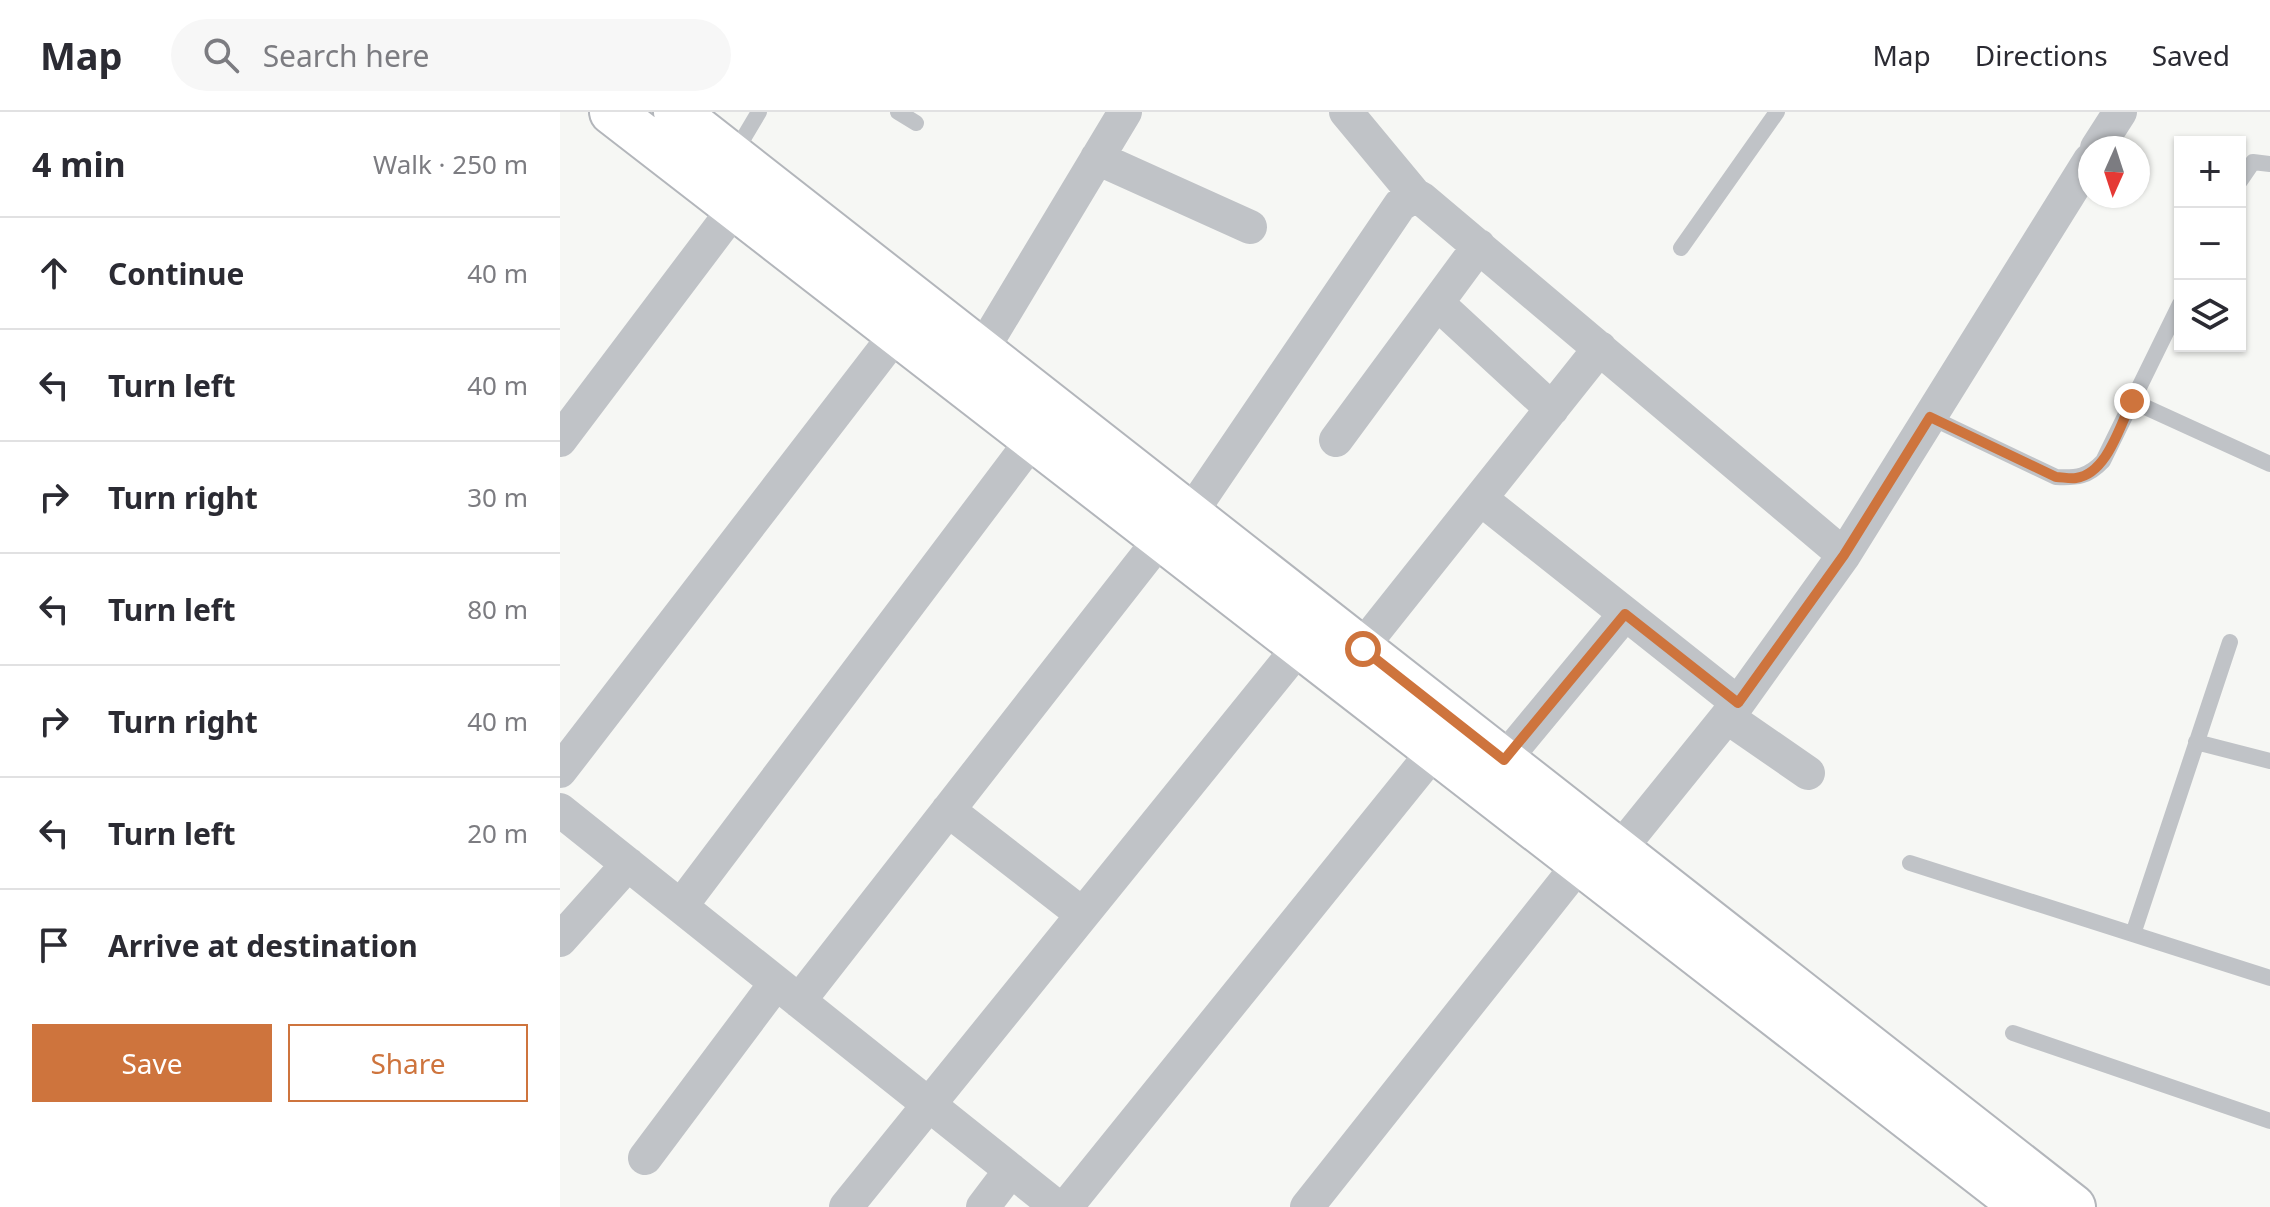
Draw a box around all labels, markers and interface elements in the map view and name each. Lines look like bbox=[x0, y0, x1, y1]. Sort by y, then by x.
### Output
search box bbox=[171, 19, 731, 91]
text: Map bbox=[40, 29, 123, 81]
icon: search bbox=[199, 33, 243, 77]
text: Search here bbox=[263, 35, 430, 76]
text: Map bbox=[1872, 36, 1931, 74]
text: Directions bbox=[1975, 36, 2108, 74]
text: Saved bbox=[2152, 36, 2230, 74]
north arrow bbox=[2078, 136, 2150, 208]
map controls bbox=[2174, 136, 2246, 352]
button: + bbox=[2174, 136, 2246, 208]
text: 4 min bbox=[32, 141, 126, 187]
text: Walk · 250 m bbox=[373, 146, 528, 182]
button: − bbox=[2174, 208, 2246, 280]
icon: ahead bbox=[32, 251, 76, 295]
text: Continue bbox=[108, 253, 244, 294]
text: 40 m bbox=[467, 255, 528, 291]
button: layers bbox=[2174, 280, 2246, 352]
icon: left bbox=[32, 363, 76, 407]
text: Turn left bbox=[108, 365, 236, 406]
text: 40 m bbox=[467, 367, 528, 403]
route end bbox=[2114, 383, 2150, 419]
icon: right bbox=[32, 475, 76, 519]
text: Turn right bbox=[108, 477, 258, 518]
text: 30 m bbox=[467, 479, 528, 515]
icon: left bbox=[32, 587, 76, 631]
text: Turn left bbox=[108, 589, 236, 630]
text: 80 m bbox=[467, 591, 528, 627]
route start bbox=[1345, 631, 1381, 667]
icon: right bbox=[32, 699, 76, 743]
text: Turn right bbox=[108, 701, 258, 742]
text: 40 m bbox=[467, 703, 528, 739]
icon: left bbox=[32, 811, 76, 855]
text: Turn left bbox=[108, 813, 236, 854]
text: 20 m bbox=[467, 815, 528, 851]
icon: arrive bbox=[32, 923, 76, 967]
text: Arrive at destination bbox=[108, 925, 418, 966]
button: Save bbox=[32, 1024, 272, 1102]
button: Share bbox=[288, 1024, 528, 1102]

